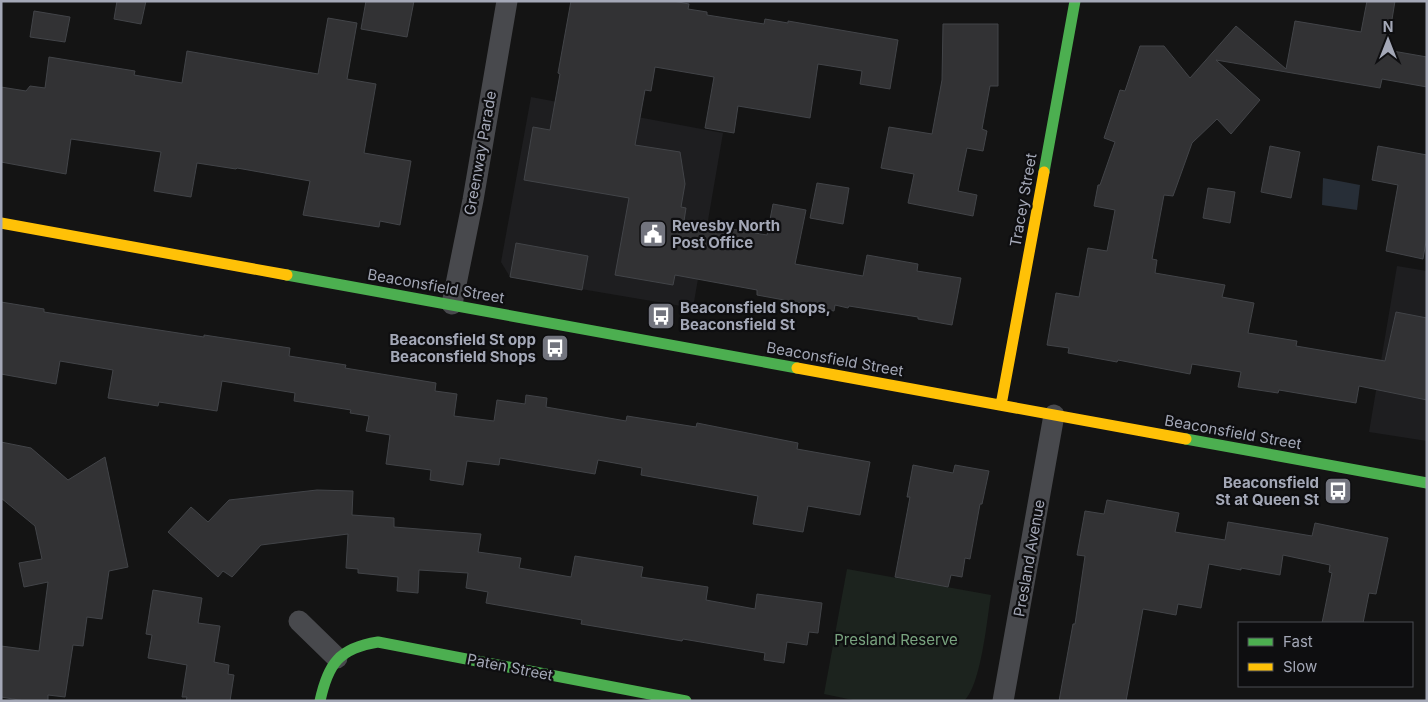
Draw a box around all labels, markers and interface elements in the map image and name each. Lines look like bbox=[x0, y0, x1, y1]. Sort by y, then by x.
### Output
north arrow bbox=[1363, 15, 1413, 65]
text: N bbox=[1383, 18, 1393, 35]
street label: Greenway Parade bbox=[460, 89, 500, 217]
street label: Tracey Street bbox=[1005, 152, 1041, 248]
place label: Revesby North Post Office bbox=[672, 216, 780, 252]
public building icon: Revesby North Post Office bbox=[638, 219, 668, 249]
street label: Beaconsfield Street bbox=[366, 265, 506, 307]
place label: Beaconsfield Shops, Beaconsfield St bbox=[680, 298, 831, 334]
bus stop icon: Beaconsfield Shops, Beaconsfield St bbox=[646, 301, 676, 331]
place label: Beaconsfield St opp Beaconsfield Shops bbox=[389, 330, 536, 366]
bus stop icon: Beaconsfield St opp Beaconsfield Shops bbox=[540, 333, 570, 363]
street label: Beaconsfield Street bbox=[765, 338, 905, 380]
street label: Beaconsfield Street bbox=[1163, 411, 1303, 453]
place label: Beaconsfield St at Queen St bbox=[1215, 473, 1319, 509]
bus stop icon: Beaconsfield St at Queen St bbox=[1323, 476, 1353, 506]
street label: Presland Avenue bbox=[1009, 498, 1049, 618]
legend bbox=[1238, 622, 1413, 687]
park label: Presland Reserve bbox=[834, 630, 958, 649]
text: Fast bbox=[1283, 632, 1313, 651]
street label: Paten Street bbox=[466, 649, 555, 685]
text: Slow bbox=[1283, 657, 1317, 676]

